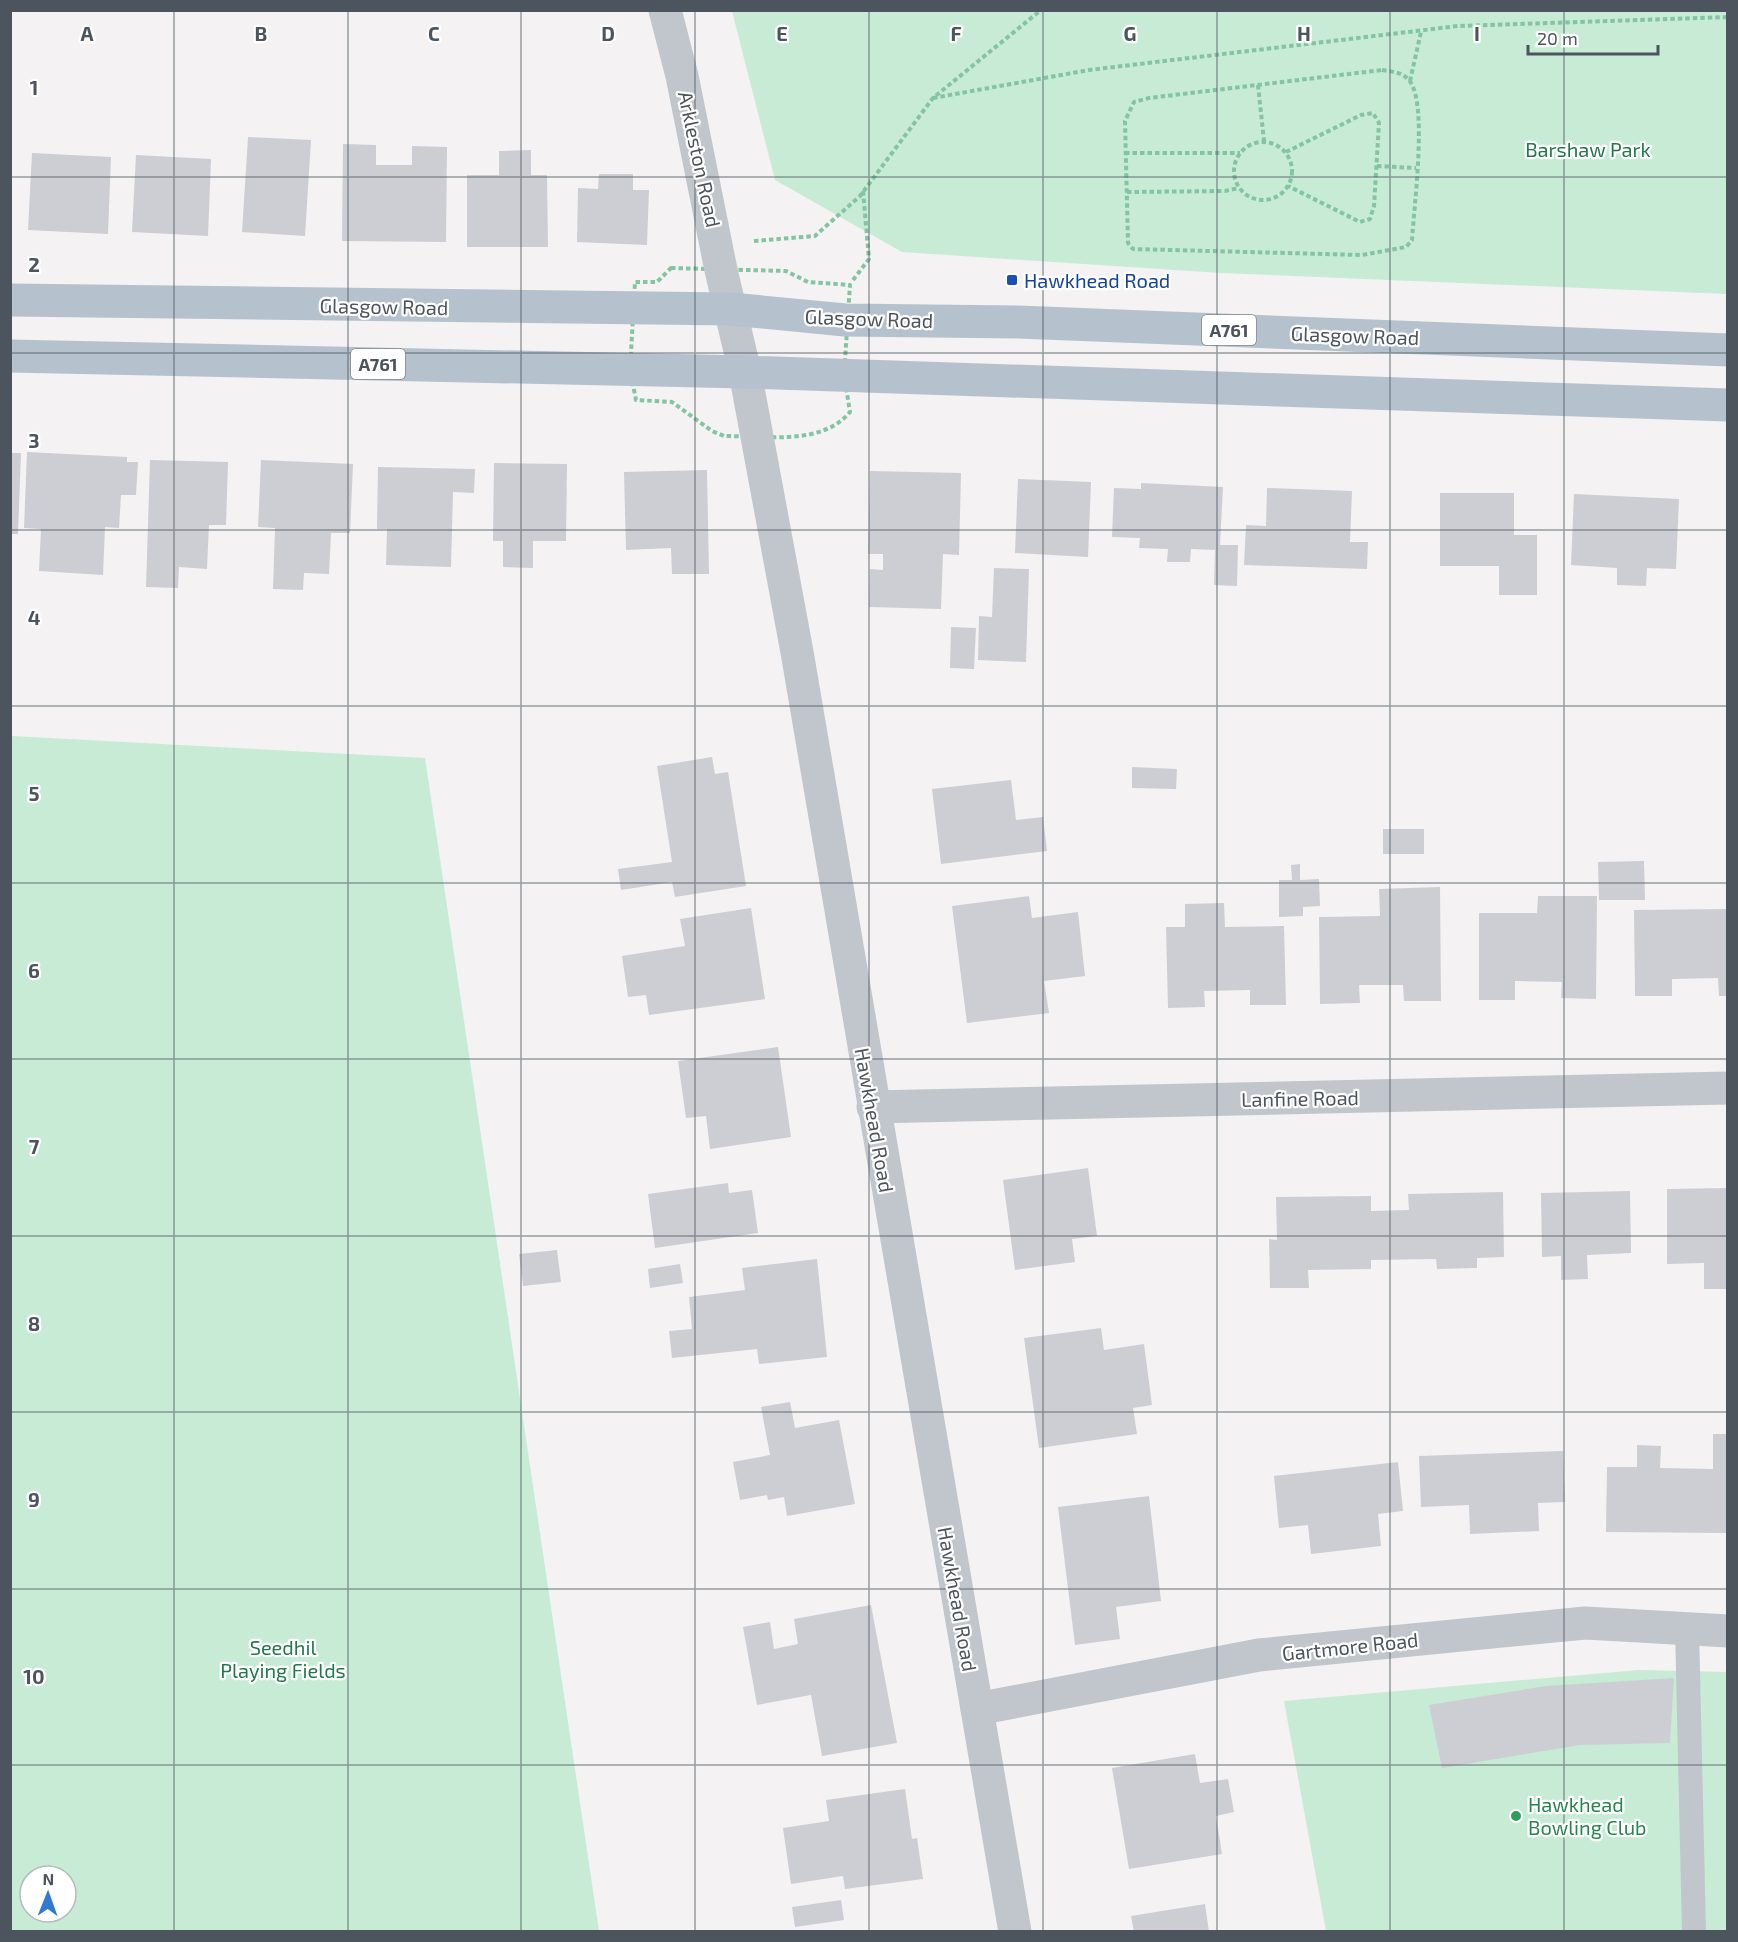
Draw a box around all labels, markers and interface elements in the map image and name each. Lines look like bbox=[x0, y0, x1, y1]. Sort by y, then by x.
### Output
scale bar bbox=[1528, 18, 1658, 56]
text: A bbox=[80, 21, 94, 45]
text: B bbox=[255, 21, 267, 45]
text: C bbox=[428, 21, 440, 45]
text: D bbox=[601, 21, 615, 45]
text: E bbox=[776, 21, 788, 45]
text: F bbox=[950, 21, 962, 45]
text: G bbox=[1124, 21, 1136, 45]
text: H bbox=[1297, 21, 1311, 45]
text: I bbox=[1474, 21, 1480, 45]
text: 20 m bbox=[1537, 27, 1578, 49]
text: 1 bbox=[30, 75, 38, 99]
street label: Arkleston Road bbox=[674, 89, 726, 229]
park label: Barshaw Park bbox=[1525, 137, 1651, 161]
text: 2 bbox=[28, 252, 40, 276]
place label: Hawkhead Road bbox=[1024, 268, 1170, 292]
marker: Hawkhead Road bbox=[1005, 273, 1019, 287]
street label: Glasgow Road bbox=[319, 293, 449, 319]
street label: Glasgow Road bbox=[804, 304, 934, 332]
road number: A761 bbox=[1202, 315, 1256, 345]
street label: Glasgow Road bbox=[1290, 321, 1420, 349]
road number: A761 bbox=[351, 349, 405, 379]
text: 3 bbox=[28, 428, 40, 452]
text: 4 bbox=[28, 605, 41, 629]
text: 5 bbox=[28, 781, 40, 805]
text: 6 bbox=[28, 958, 40, 982]
street label: Hawkhead Road bbox=[850, 1046, 900, 1194]
street label: Lanfine Road bbox=[1241, 1085, 1359, 1111]
text: 7 bbox=[29, 1134, 40, 1158]
text: 8 bbox=[28, 1311, 40, 1335]
text: 9 bbox=[28, 1487, 40, 1511]
street label: Hawkhead Road bbox=[933, 1525, 983, 1673]
street label: Gartmore Road bbox=[1281, 1627, 1419, 1665]
park label: Seedhil Playing Fields bbox=[220, 1635, 346, 1682]
text: 10 bbox=[23, 1664, 45, 1688]
place label: Hawkhead Bowling Club bbox=[1528, 1792, 1646, 1839]
marker: Hawkhead Bowling Club bbox=[1509, 1809, 1523, 1823]
north arrow bbox=[18, 1864, 78, 1924]
text: N bbox=[42, 1869, 54, 1888]

